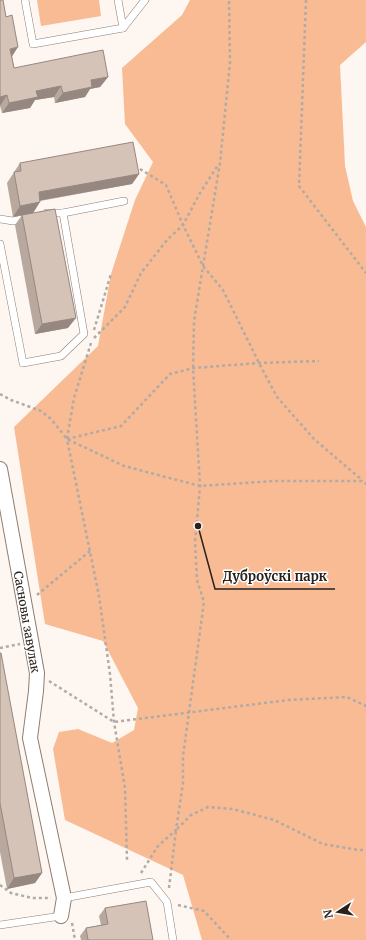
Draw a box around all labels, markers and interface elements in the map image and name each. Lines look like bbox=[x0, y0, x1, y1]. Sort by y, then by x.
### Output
callout: Дуброўскі парк bbox=[215, 564, 335, 589]
text: Дуброўскі парк bbox=[223, 568, 328, 585]
street label: Сасновы завулак bbox=[11, 570, 43, 674]
north arrow bbox=[318, 892, 358, 932]
text: N bbox=[320, 908, 336, 920]

